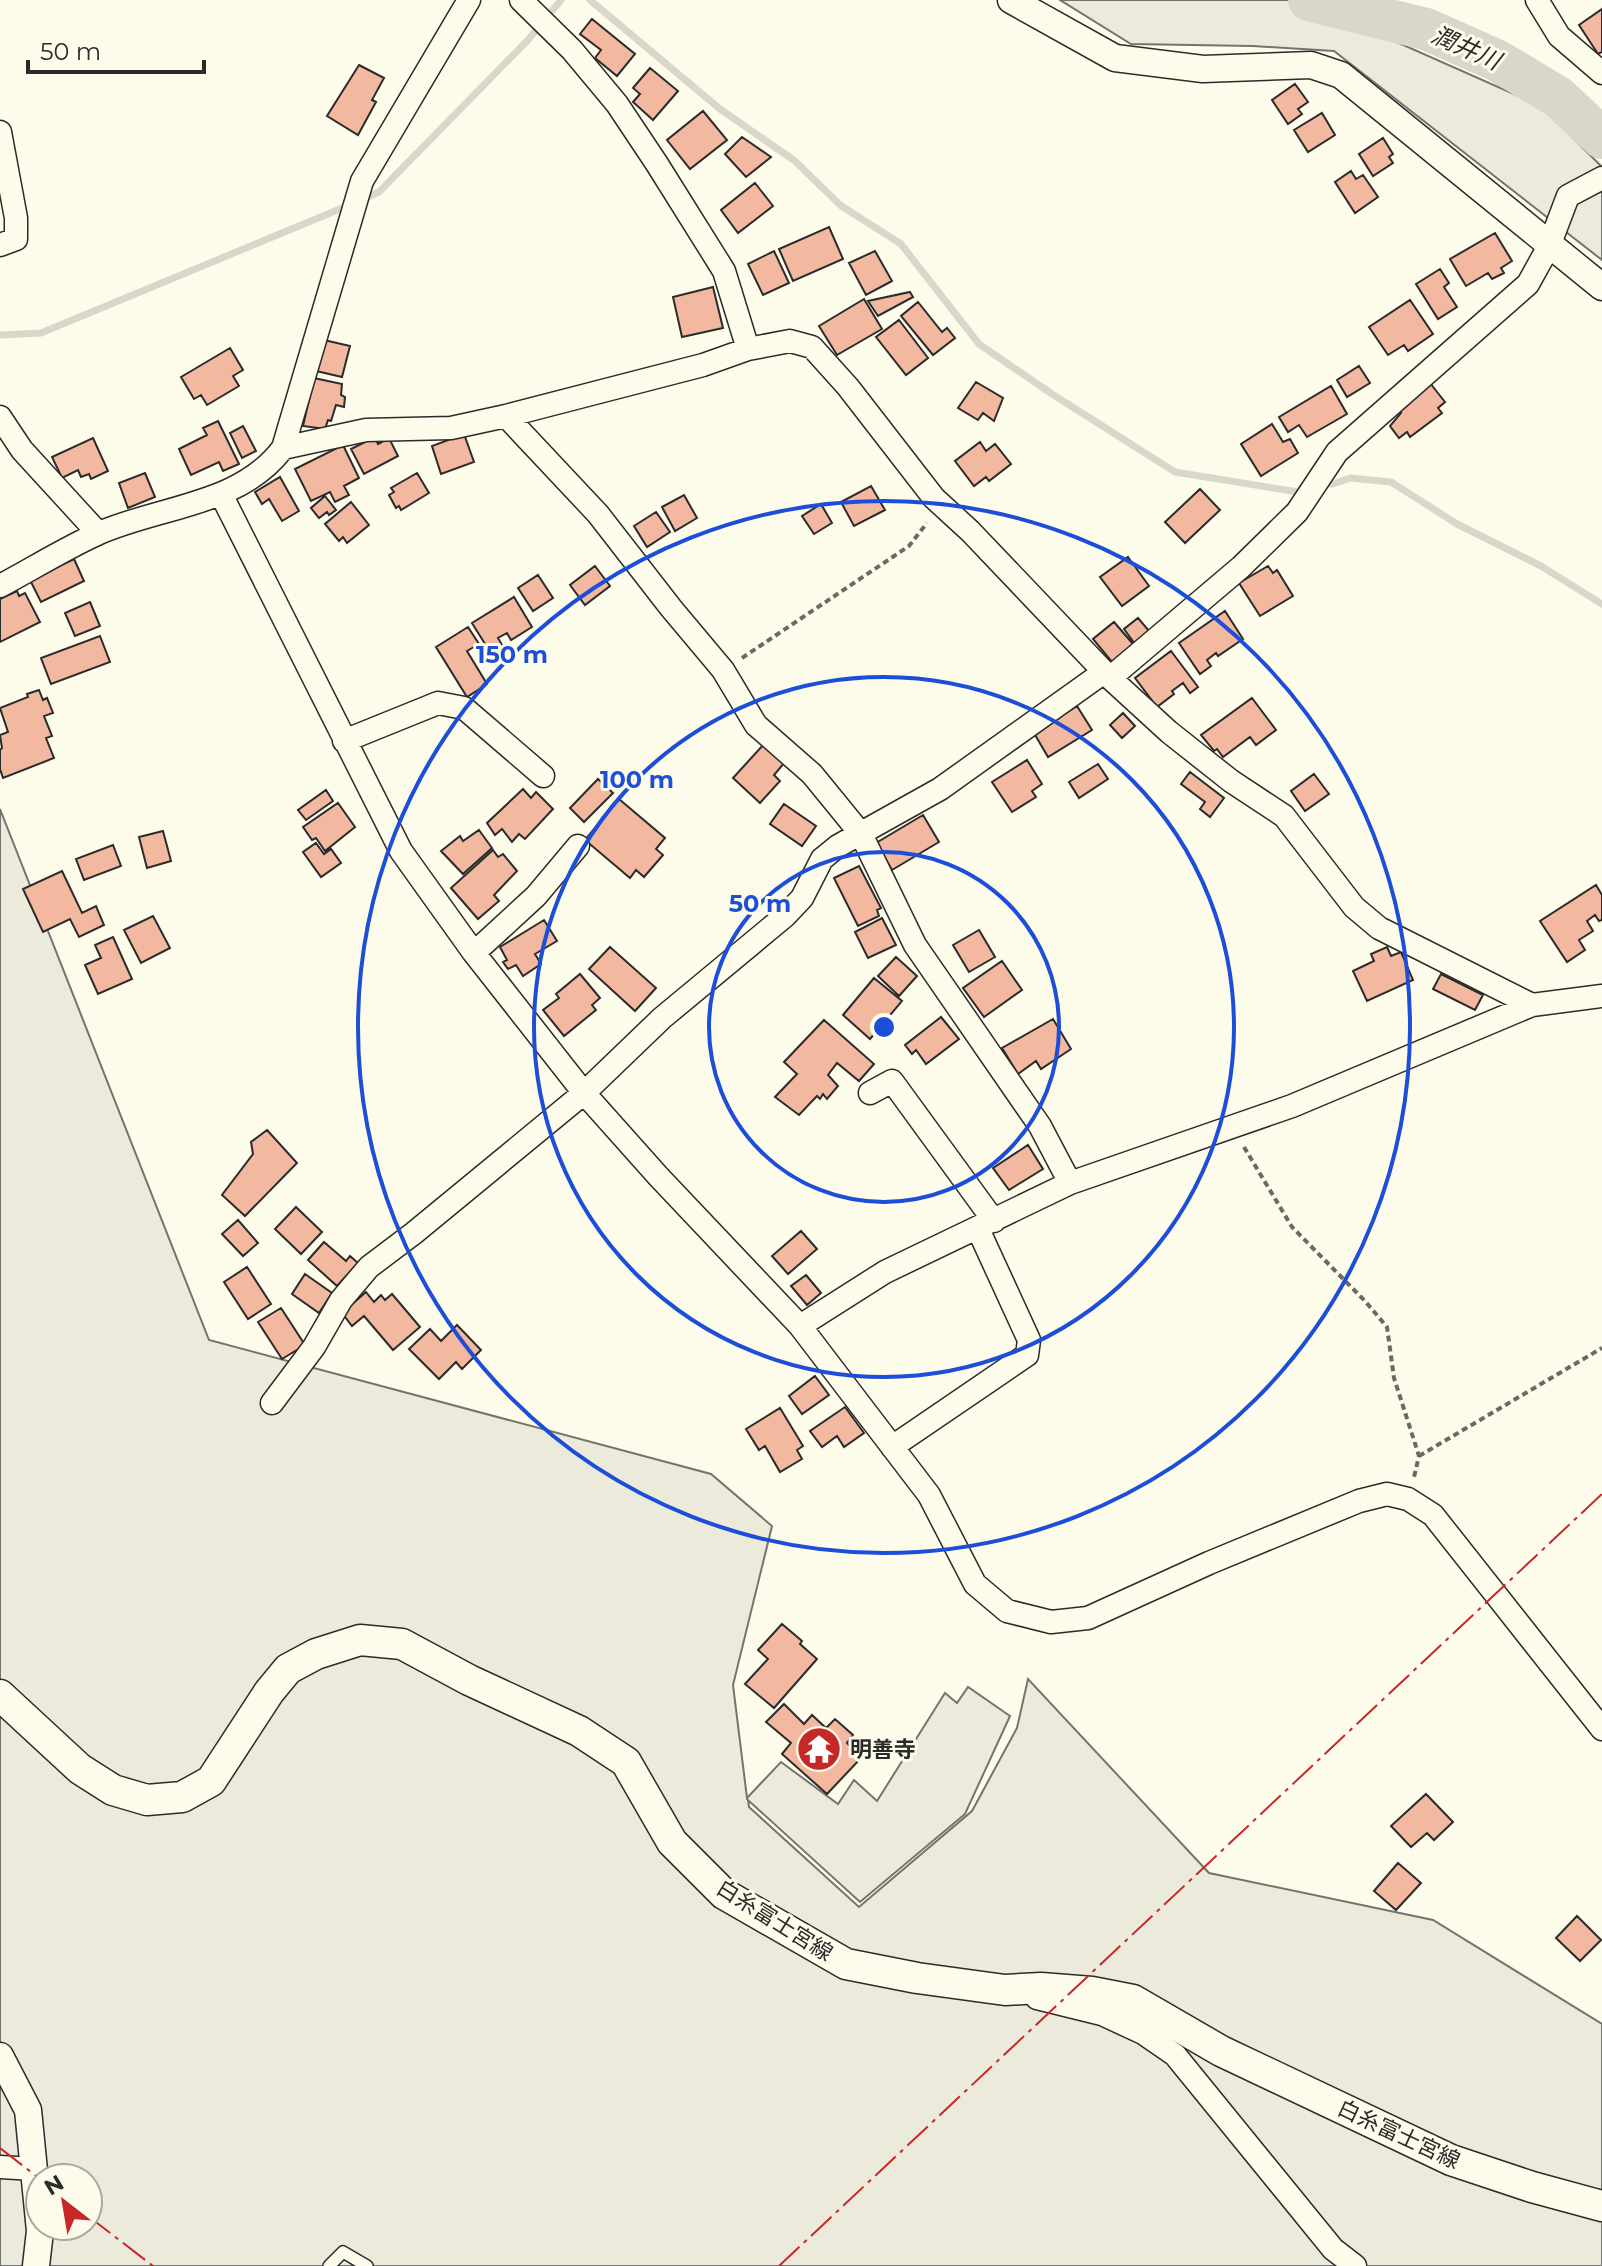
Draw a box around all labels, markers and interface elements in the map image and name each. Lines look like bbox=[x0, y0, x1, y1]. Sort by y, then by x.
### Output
water label: 潤井川 bbox=[1427, 20, 1508, 77]
scale bar bbox=[28, 24, 204, 74]
text: 50 m bbox=[40, 37, 101, 66]
text: 150 m bbox=[476, 640, 548, 669]
text: 100 m bbox=[600, 765, 674, 794]
text: 50 m bbox=[729, 889, 791, 918]
centre of rings bbox=[870, 1013, 898, 1041]
temple icon: 明善寺 bbox=[795, 1725, 843, 1773]
place label: 明善寺 bbox=[850, 1736, 916, 1763]
street label: 白糸富士宮線 bbox=[712, 1874, 838, 1967]
street label: 白糸富士宮線 bbox=[1333, 2094, 1464, 2175]
north arrow bbox=[24, 2162, 104, 2242]
text: N bbox=[39, 2169, 69, 2201]

